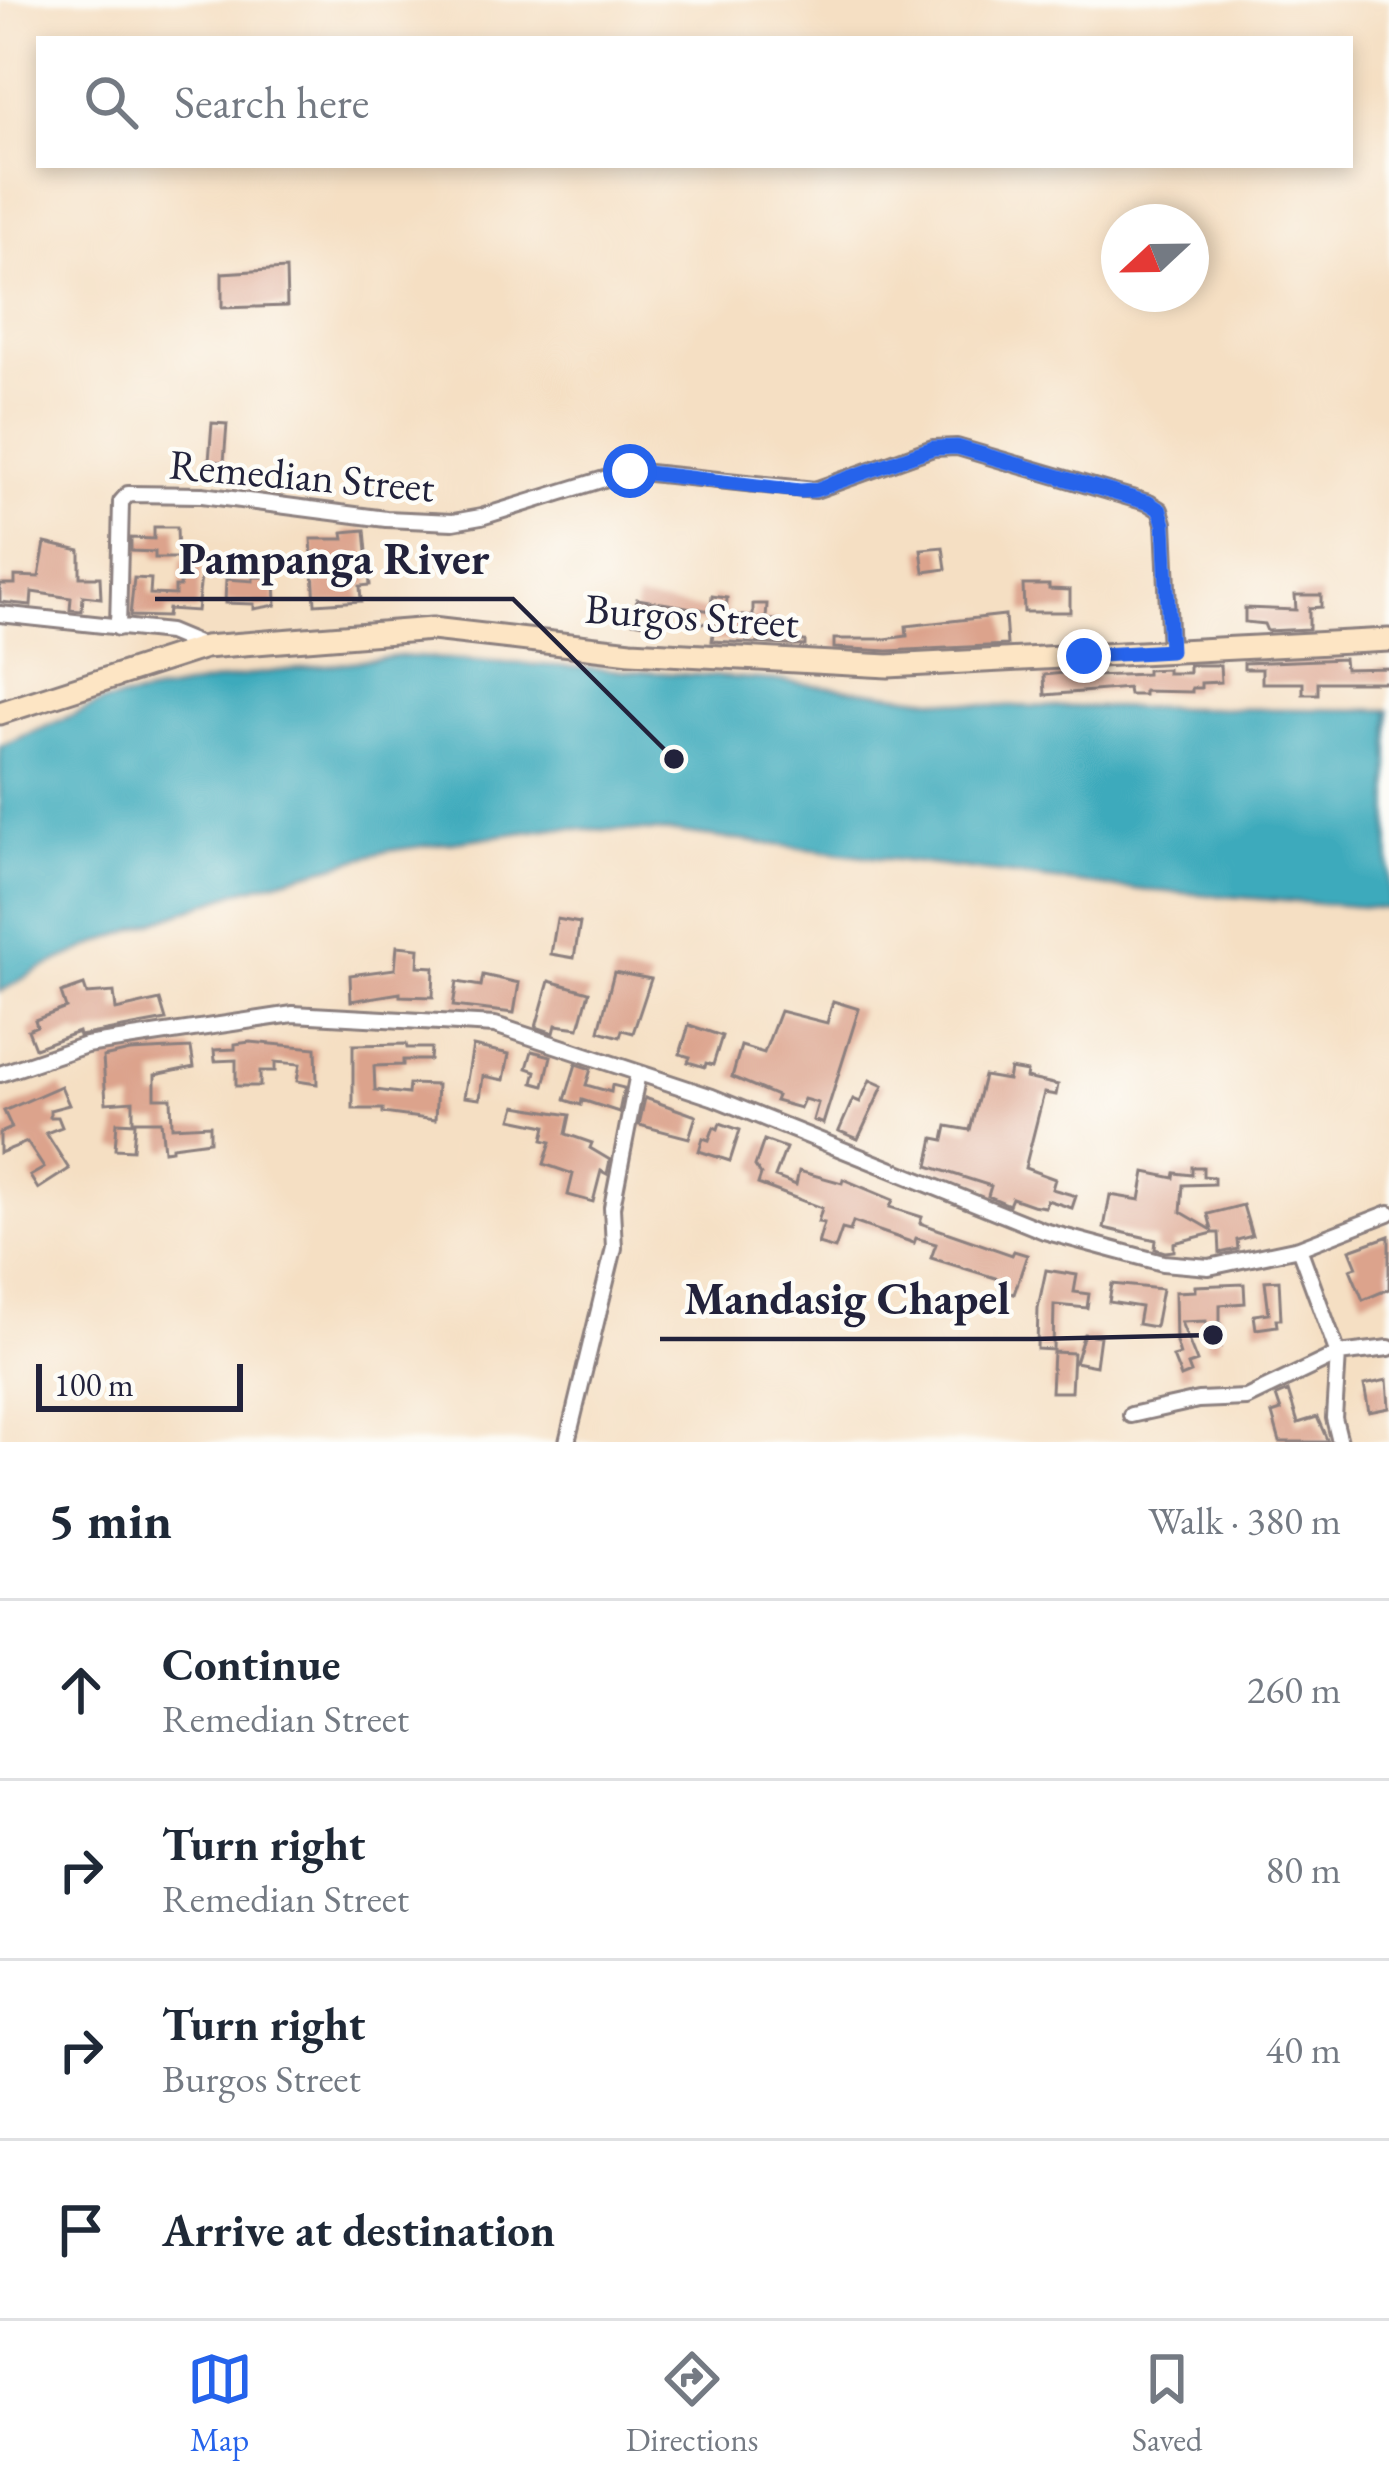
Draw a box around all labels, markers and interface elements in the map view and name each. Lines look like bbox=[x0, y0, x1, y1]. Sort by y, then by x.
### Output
search box bbox=[36, 36, 1353, 168]
icon: search bbox=[78, 69, 144, 135]
text: Search here bbox=[174, 73, 369, 131]
north arrow bbox=[1101, 204, 1209, 312]
street label: Remedian Street bbox=[167, 437, 437, 514]
route start bbox=[603, 444, 657, 498]
callout: Pampanga River bbox=[155, 518, 513, 599]
text: Pampanga River bbox=[179, 529, 490, 588]
street label: Burgos Street bbox=[583, 581, 801, 650]
route end bbox=[1057, 629, 1111, 683]
callout: Mandasig Chapel bbox=[660, 1258, 1034, 1339]
text: Mandasig Chapel bbox=[684, 1269, 1010, 1328]
scale bar bbox=[36, 1358, 243, 1411]
text: 100 m bbox=[54, 1363, 134, 1406]
text: 5 min bbox=[48, 1487, 172, 1553]
text: Walk · 380 m bbox=[1148, 1495, 1341, 1546]
text: Continue bbox=[162, 1635, 340, 1693]
icon: ahead bbox=[48, 1657, 114, 1723]
text: 260 m bbox=[1247, 1664, 1341, 1715]
text: Remedian Street bbox=[162, 1693, 409, 1744]
text: Turn right bbox=[162, 1815, 365, 1873]
icon: right bbox=[48, 1837, 114, 1903]
text: 80 m bbox=[1265, 1844, 1341, 1895]
text: Remedian Street bbox=[162, 1873, 409, 1924]
text: Turn right bbox=[162, 1995, 365, 2053]
icon: right bbox=[48, 2017, 114, 2083]
text: 40 m bbox=[1265, 2024, 1341, 2075]
text: Burgos Street bbox=[162, 2053, 361, 2104]
icon: arrive bbox=[48, 2197, 114, 2263]
text: Arrive at destination bbox=[162, 2201, 555, 2259]
tab: Map bbox=[187, 2346, 253, 2461]
tab: Directions bbox=[626, 2346, 759, 2461]
tab: Saved bbox=[1132, 2346, 1202, 2461]

